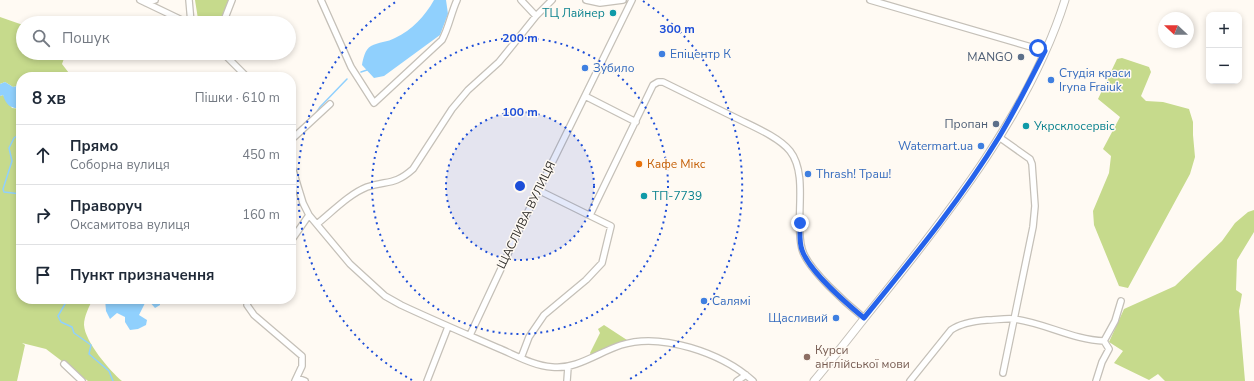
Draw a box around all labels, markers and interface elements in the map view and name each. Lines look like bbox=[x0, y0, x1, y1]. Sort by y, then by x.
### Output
place label: ТЦ Лайнер bbox=[542, 5, 605, 21]
marker: ТЦ Лайнер bbox=[608, 8, 618, 18]
north arrow bbox=[1158, 12, 1194, 48]
map controls bbox=[1206, 12, 1242, 84]
button: + bbox=[1206, 12, 1242, 48]
search box bbox=[16, 16, 296, 60]
text: 300 m bbox=[659, 21, 695, 37]
icon: search bbox=[30, 27, 52, 49]
text: Пошук bbox=[62, 28, 110, 48]
text: 200 m bbox=[502, 30, 538, 46]
route start bbox=[1029, 39, 1047, 57]
place label: Епіцентр К bbox=[670, 46, 731, 62]
button: − bbox=[1206, 48, 1242, 84]
marker: Епіцентр К bbox=[657, 49, 667, 59]
place label: MANGO bbox=[967, 49, 1013, 65]
marker: MANGO bbox=[1016, 52, 1026, 62]
place label: Зубило bbox=[593, 60, 635, 76]
marker: Зубило bbox=[580, 63, 590, 73]
place label: Студія краси Iryna Fraiuk bbox=[1059, 65, 1131, 95]
marker: Студія краси Iryna Fraiuk bbox=[1046, 75, 1056, 85]
text: 8 хв bbox=[32, 87, 66, 110]
text: Пішки · 610 m bbox=[195, 89, 280, 107]
text: 100 m bbox=[502, 104, 538, 120]
place label: Пропан bbox=[944, 116, 988, 132]
place label: Укрсклосервіс bbox=[1033, 118, 1115, 134]
marker: Пропан bbox=[991, 119, 1001, 129]
marker: Укрсклосервіс bbox=[1021, 121, 1031, 131]
text: Прямо bbox=[70, 136, 118, 156]
place label: Watermart.ua bbox=[898, 138, 973, 154]
marker: Watermart.ua bbox=[976, 141, 986, 151]
icon: ahead bbox=[32, 144, 54, 166]
text: 450 m bbox=[242, 146, 280, 164]
text: Соборна вулиця bbox=[70, 156, 170, 174]
place label: Кафе Мікс bbox=[647, 156, 706, 172]
street label: ЩАСЛИВА ВУЛИЦЯ bbox=[493, 158, 559, 272]
marker: Кафе Мікс bbox=[634, 159, 644, 169]
place label: Thrash! Траш! bbox=[816, 166, 891, 182]
marker: Thrash! Траш! bbox=[803, 169, 813, 179]
centre of rings bbox=[513, 179, 527, 193]
place label: ТП-7739 bbox=[652, 188, 702, 204]
marker: ТП-7739 bbox=[639, 191, 649, 201]
text: Праворуч bbox=[70, 196, 142, 216]
icon: right bbox=[32, 204, 54, 226]
text: 160 m bbox=[242, 206, 280, 224]
route end bbox=[791, 214, 809, 232]
text: Оксамитова вулиця bbox=[70, 216, 190, 234]
icon: arrive bbox=[32, 264, 54, 286]
text: Пункт призначення bbox=[70, 265, 215, 285]
place label: Салямі bbox=[712, 293, 751, 309]
marker: Салямі bbox=[699, 296, 709, 306]
place label: Щасливий bbox=[768, 310, 828, 326]
marker: Щасливий bbox=[831, 313, 841, 323]
place label: Курси англійської мови bbox=[815, 342, 910, 372]
marker: Курси англійської мови bbox=[802, 352, 812, 362]

